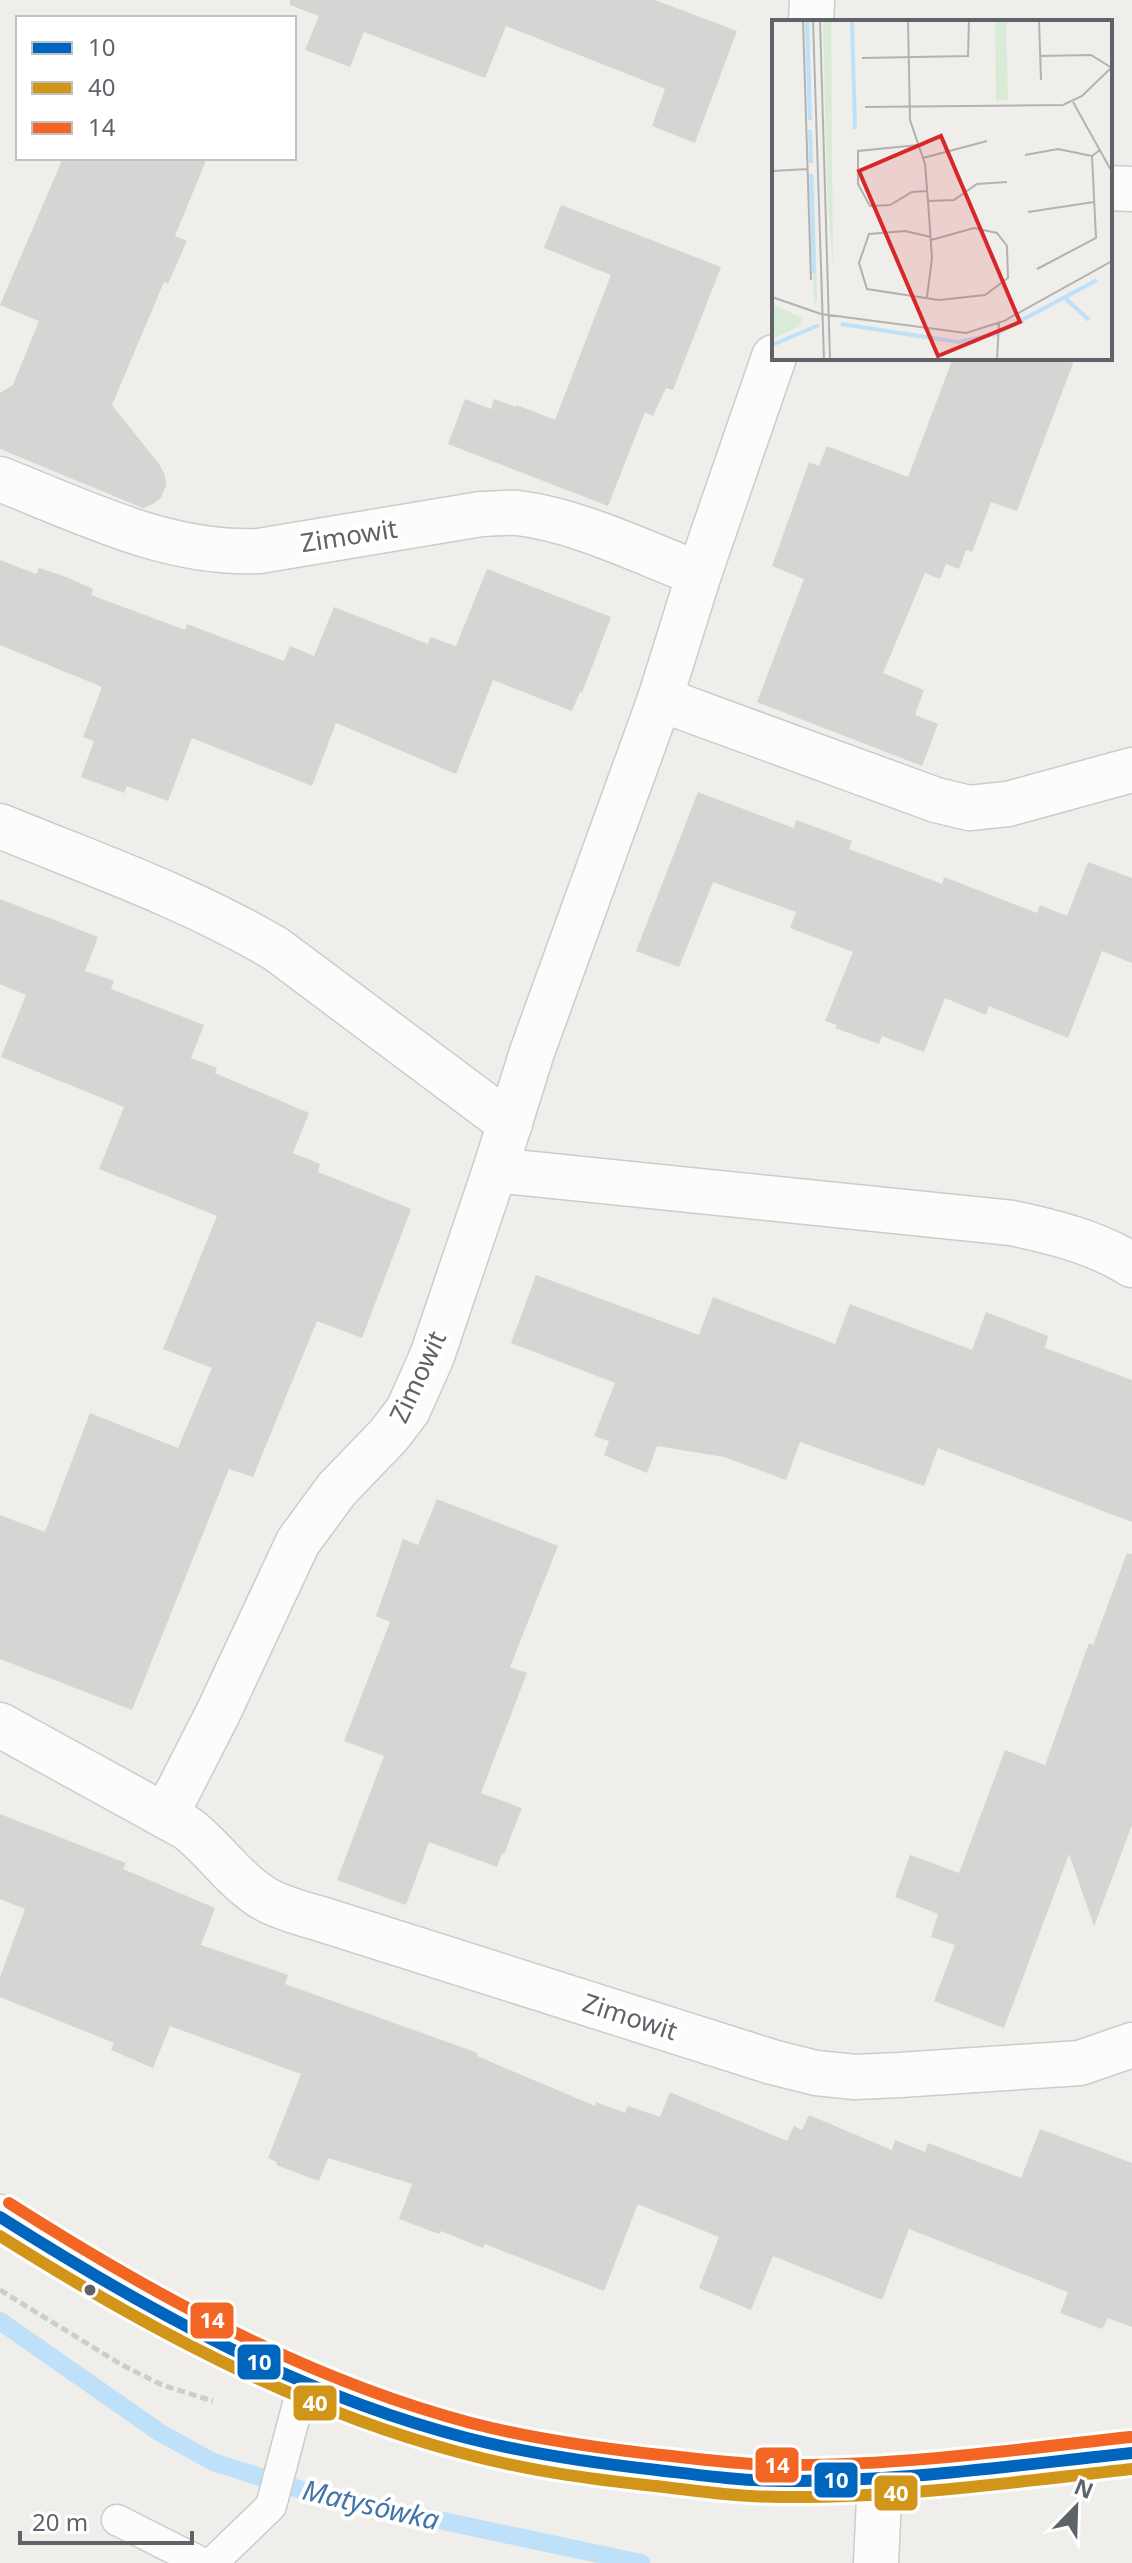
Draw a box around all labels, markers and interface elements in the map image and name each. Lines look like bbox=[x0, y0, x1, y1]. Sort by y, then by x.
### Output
legend bbox=[16, 16, 296, 160]
inset map bbox=[772, 20, 1112, 360]
text: 10 bbox=[88, 30, 115, 63]
text: 40 bbox=[88, 70, 115, 103]
text: 14 bbox=[88, 110, 116, 143]
street label: Zimowit bbox=[298, 510, 400, 560]
street label: Zimowit bbox=[380, 1325, 454, 1428]
street label: Zimowit bbox=[578, 1984, 682, 2048]
unlabelled marker bbox=[82, 2282, 98, 2298]
line badge: 14 bbox=[189, 2301, 235, 2340]
text: 14 bbox=[199, 2304, 225, 2334]
line badge: 10 bbox=[236, 2343, 282, 2381]
text: 10 bbox=[246, 2346, 272, 2376]
line badge: 40 bbox=[292, 2384, 338, 2422]
text: 40 bbox=[302, 2387, 328, 2417]
line badge: 14 bbox=[754, 2446, 800, 2484]
text: 14 bbox=[764, 2449, 790, 2479]
line badge: 10 bbox=[813, 2461, 859, 2499]
text: 10 bbox=[823, 2464, 849, 2494]
north arrow bbox=[1036, 2467, 1116, 2547]
water label: Matysówka bbox=[299, 2470, 443, 2538]
text: N bbox=[1070, 2470, 1098, 2505]
line badge: 40 bbox=[873, 2474, 919, 2512]
text: 40 bbox=[883, 2477, 909, 2507]
scale bar bbox=[20, 2495, 192, 2545]
text: 20 m bbox=[32, 2505, 88, 2538]

